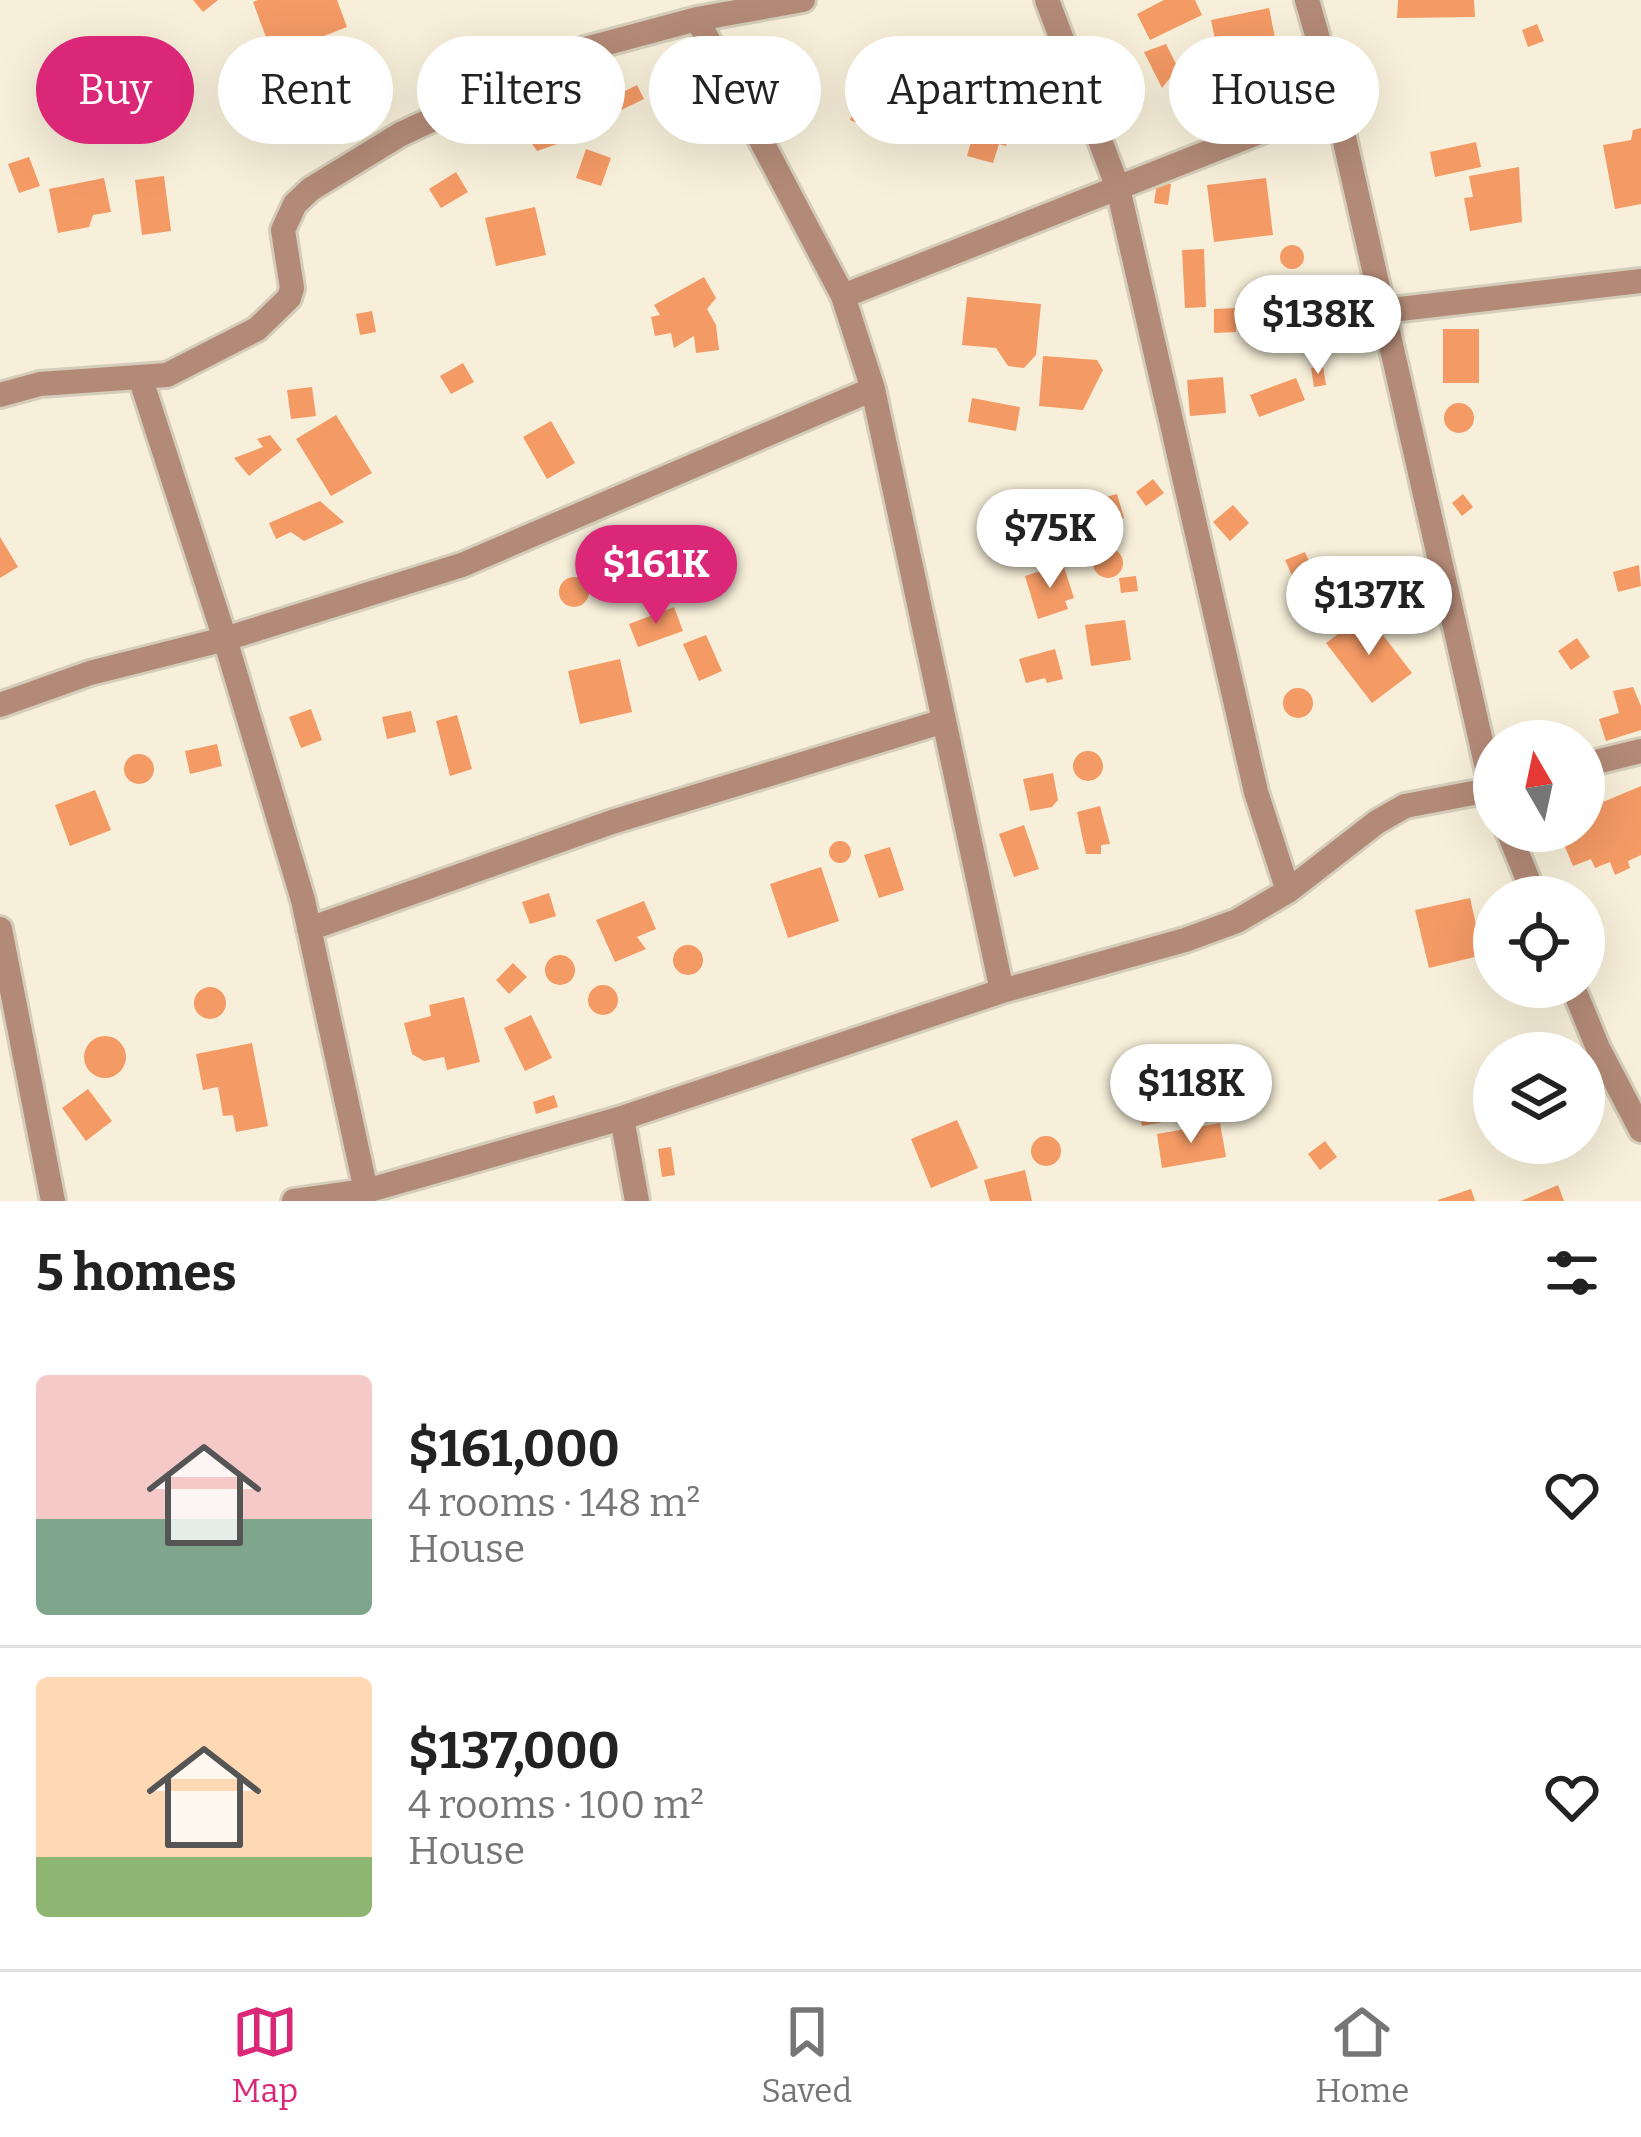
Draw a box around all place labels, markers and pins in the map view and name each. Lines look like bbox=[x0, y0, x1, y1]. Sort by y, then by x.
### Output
pin: $138K bbox=[1234, 275, 1402, 377]
pin: $75K bbox=[979, 489, 1121, 591]
pin: $161K bbox=[572, 525, 740, 627]
pin: $137K bbox=[1285, 556, 1453, 658]
pin: $118K bbox=[1107, 1044, 1275, 1146]

